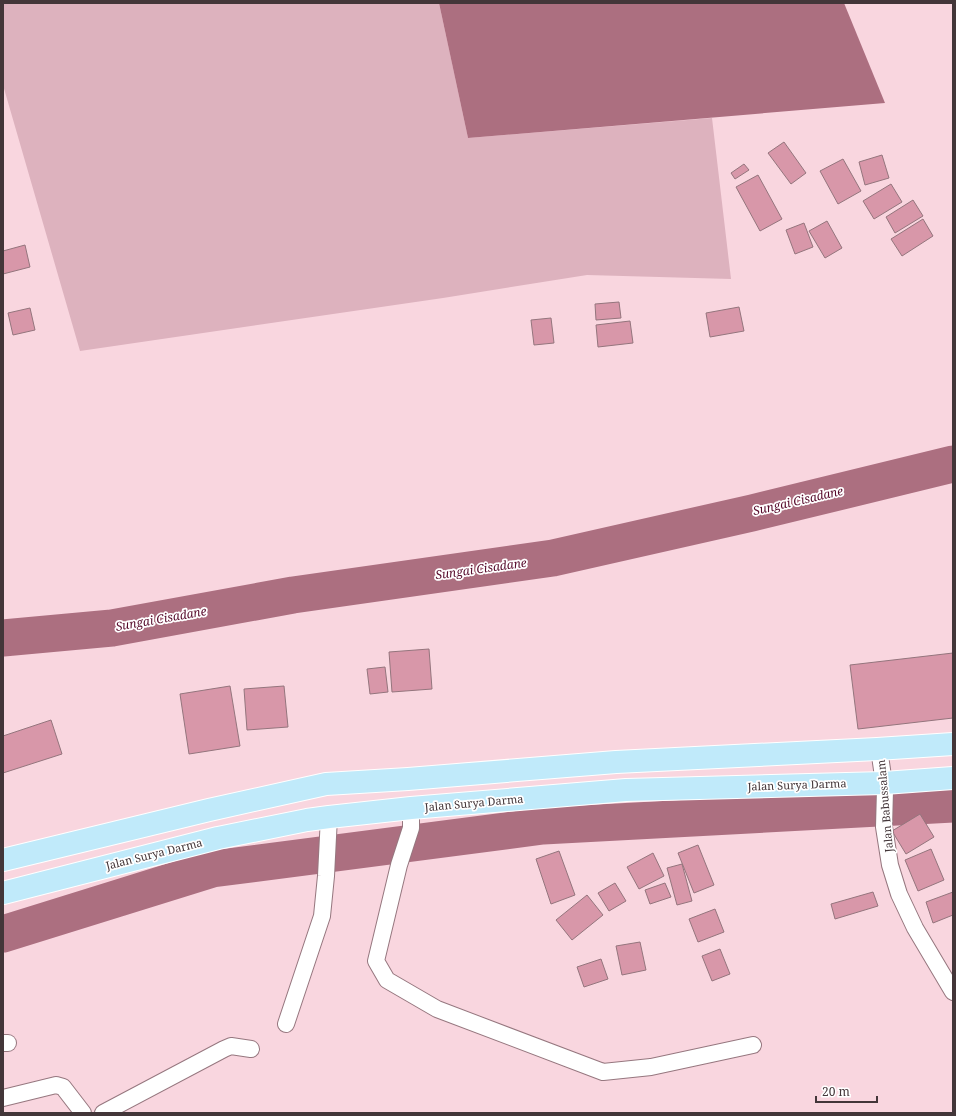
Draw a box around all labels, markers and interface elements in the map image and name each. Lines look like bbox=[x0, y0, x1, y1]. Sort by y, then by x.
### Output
water label: Sungai Cisadane bbox=[751, 482, 845, 519]
water label: Sungai Cisadane bbox=[434, 554, 528, 583]
water label: Sungai Cisadane bbox=[114, 602, 208, 635]
street label: Jalan Babussalam bbox=[873, 759, 896, 854]
street label: Jalan Surya Darma bbox=[746, 775, 847, 794]
street label: Jalan Surya Darma bbox=[423, 791, 524, 814]
street label: Jalan Surya Darma bbox=[103, 834, 204, 873]
scale bar bbox=[816, 1078, 877, 1104]
text: 20 m bbox=[822, 1083, 850, 1100]

